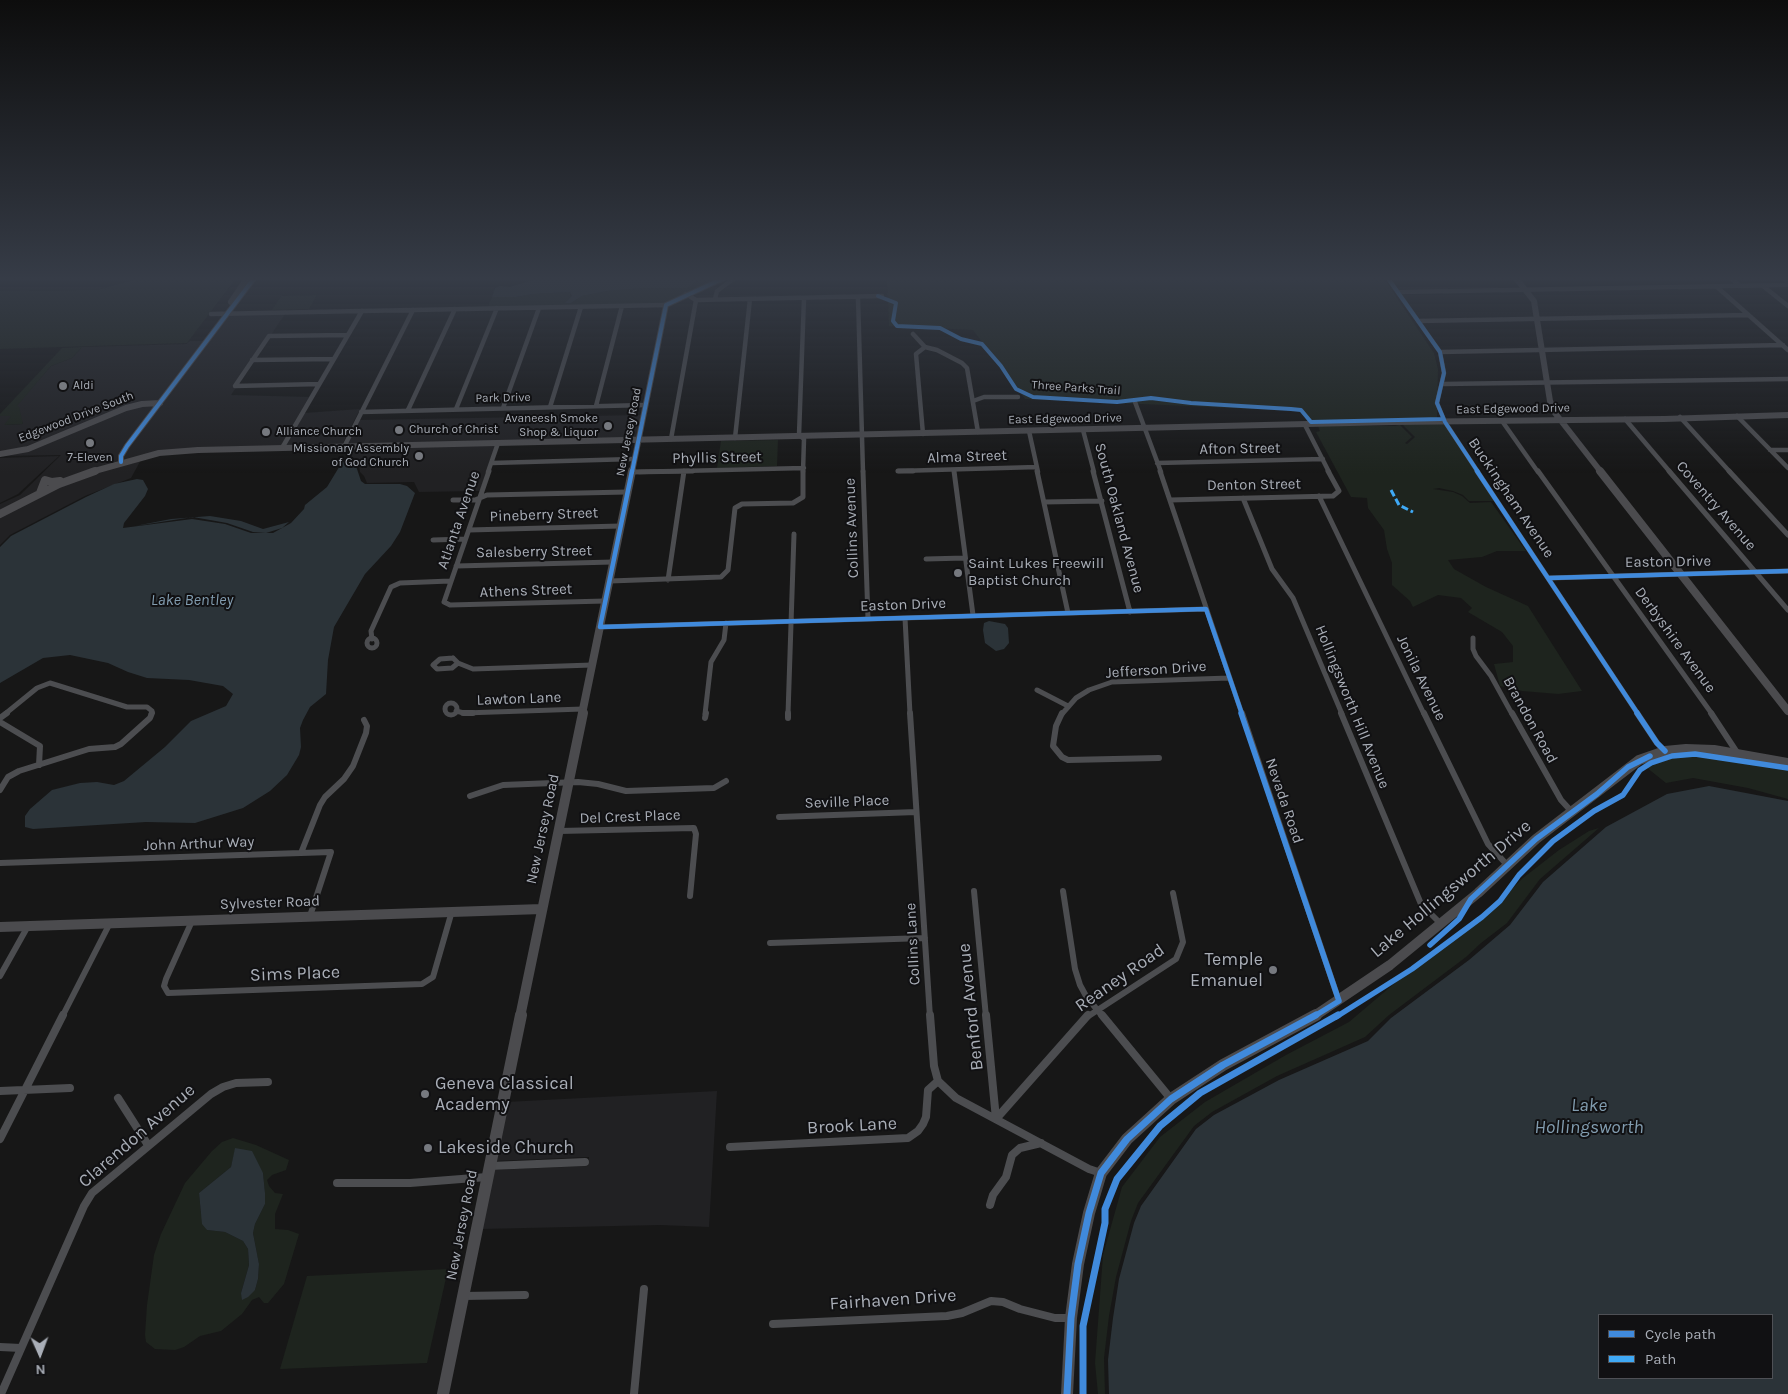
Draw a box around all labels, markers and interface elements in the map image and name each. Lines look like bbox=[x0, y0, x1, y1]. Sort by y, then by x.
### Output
street label: Three Parks Trail bbox=[1031, 378, 1121, 398]
place label: Aldi bbox=[73, 379, 94, 393]
marker: Aldi bbox=[57, 380, 69, 392]
street label: New Jersey Road bbox=[613, 387, 645, 477]
street label: Edgewood Drive South bbox=[16, 388, 136, 446]
street label: Park Drive bbox=[475, 390, 531, 406]
street label: East Edgewood Drive bbox=[1456, 401, 1570, 417]
street label: East Edgewood Drive bbox=[1008, 411, 1122, 427]
place label: Avaneesh Smoke Shop & Liquor bbox=[505, 412, 598, 440]
marker: Avaneesh Smoke Shop & Liquor bbox=[602, 420, 614, 432]
place label: Church of Christ bbox=[409, 423, 498, 437]
marker: Church of Christ bbox=[393, 424, 405, 436]
place label: Alliance Church bbox=[276, 425, 362, 439]
marker: Alliance Church bbox=[260, 426, 272, 438]
street label: Buckingham Avenue bbox=[1464, 435, 1558, 561]
marker: 7-Eleven bbox=[84, 437, 96, 449]
street label: Afton Street bbox=[1199, 439, 1281, 459]
street label: South Oakland Avenue bbox=[1090, 441, 1148, 595]
place label: Missionary Assembly of God Church bbox=[293, 442, 409, 470]
street label: Alma Street bbox=[927, 447, 1007, 467]
street label: Phyllis Street bbox=[672, 448, 762, 468]
marker: Missionary Assembly of God Church bbox=[413, 450, 425, 462]
place label: 7-Eleven bbox=[67, 451, 113, 465]
street label: Coventry Avenue bbox=[1672, 458, 1760, 554]
street label: Atlanta Avenue bbox=[434, 469, 484, 571]
street label: Denton Street bbox=[1207, 475, 1301, 495]
street label: Collins Avenue bbox=[841, 478, 863, 578]
street label: Pineberry Street bbox=[489, 504, 599, 526]
street label: Salesberry Street bbox=[476, 542, 592, 562]
street label: Easton Drive bbox=[1625, 552, 1711, 572]
place label: Saint Lukes Freewill Baptist Church bbox=[968, 555, 1104, 590]
marker: Saint Lukes Freewill Baptist Church bbox=[952, 567, 964, 579]
street label: Athens Street bbox=[479, 580, 573, 602]
street label: Derbyshire Avenue bbox=[1631, 584, 1719, 696]
water label: Lake Bentley bbox=[151, 590, 233, 610]
street label: Easton Drive bbox=[860, 595, 946, 615]
street label: Hollingsworth Hill Avenue bbox=[1311, 622, 1393, 792]
street label: Jonila Avenue bbox=[1392, 632, 1450, 724]
street label: Jefferson Drive bbox=[1105, 658, 1207, 682]
street label: Brandon Road bbox=[1499, 674, 1561, 766]
street label: Lawton Lane bbox=[476, 689, 562, 709]
street label: Nevada Road bbox=[1261, 756, 1307, 846]
street label: New Jersey Road bbox=[523, 772, 563, 886]
street label: Seville Place bbox=[804, 792, 890, 812]
street label: Del Crest Place bbox=[579, 806, 681, 828]
street label: Lake Hollingsworth Drive bbox=[1366, 815, 1536, 963]
street label: John Arthur Way bbox=[143, 833, 255, 855]
street label: Sylvester Road bbox=[220, 892, 320, 914]
street label: Collins Lane bbox=[902, 902, 924, 986]
street label: Reaney Road bbox=[1071, 939, 1169, 1017]
street label: Benford Avenue bbox=[954, 942, 988, 1072]
place label: Temple Emanuel bbox=[1190, 949, 1263, 992]
street label: Sims Place bbox=[250, 962, 340, 986]
marker: Temple Emanuel bbox=[1267, 964, 1279, 976]
place label: Geneva Classical Academy bbox=[435, 1073, 574, 1116]
street label: Clarendon Avenue bbox=[74, 1079, 200, 1193]
marker: Geneva Classical Academy bbox=[419, 1088, 431, 1100]
water label: Lake Hollingsworth bbox=[1534, 1095, 1644, 1139]
street label: Brook Lane bbox=[806, 1113, 898, 1139]
place label: Lakeside Church bbox=[438, 1137, 574, 1159]
marker: Lakeside Church bbox=[422, 1142, 434, 1154]
street label: New Jersey Road bbox=[442, 1168, 482, 1282]
street label: Fairhaven Drive bbox=[829, 1285, 957, 1315]
legend bbox=[1598, 1314, 1773, 1379]
text: Cycle path bbox=[1645, 1325, 1716, 1343]
north arrow bbox=[15, 1329, 65, 1379]
text: Path bbox=[1645, 1350, 1676, 1368]
text: N bbox=[35, 1361, 46, 1378]

